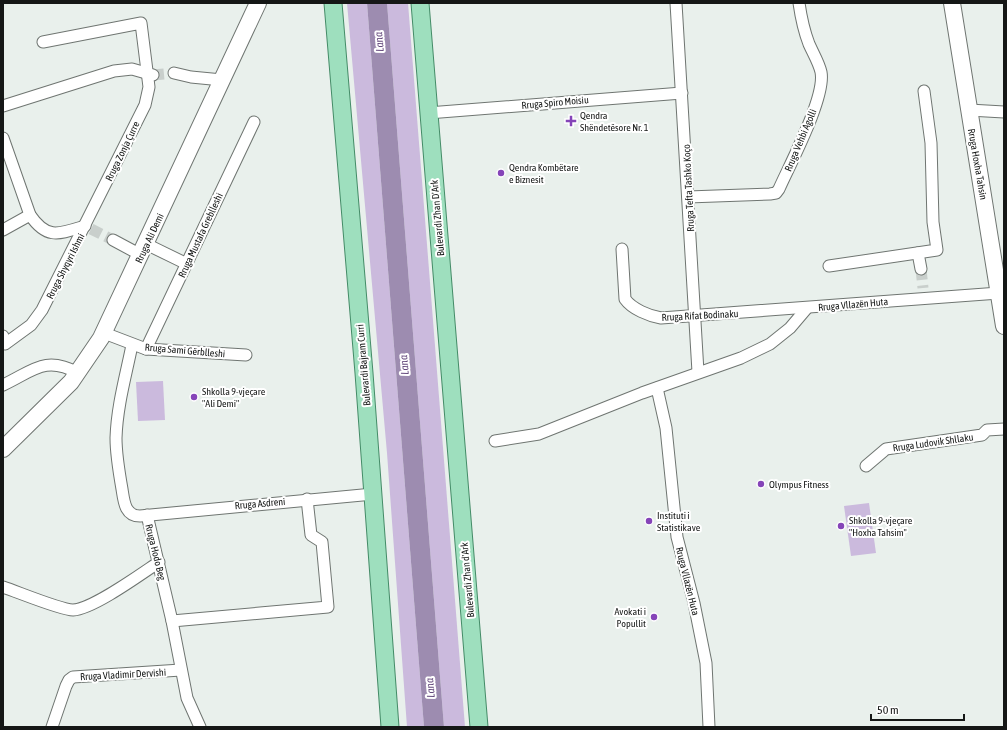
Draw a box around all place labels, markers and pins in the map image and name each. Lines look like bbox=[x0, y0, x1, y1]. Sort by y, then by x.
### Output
place label: Qendra Shëndetësore Nr. 1 bbox=[580, 110, 649, 133]
marker: Qendra Shëndetësore Nr. 1 bbox=[565, 115, 577, 127]
place label: Qendra Kombëtare e Biznesit bbox=[509, 162, 579, 185]
marker: Qendra Kombëtare e Biznesit bbox=[496, 168, 506, 178]
place label: Shkolla 9-vjeçare "Ali Demi" bbox=[202, 386, 266, 409]
marker: Shkolla 9-vjeçare "Ali Demi" bbox=[189, 392, 199, 402]
marker: Olympus Fitness bbox=[756, 479, 766, 489]
place label: Olympus Fitness bbox=[769, 479, 829, 490]
place label: Instituti i Statistikave bbox=[657, 510, 701, 533]
place label: Shkolla 9-vjeçare "Hoxha Tahsim" bbox=[849, 515, 913, 538]
marker: Instituti i Statistikave bbox=[644, 516, 654, 526]
marker: Shkolla 9-vjeçare "Hoxha Tahsim" bbox=[836, 521, 846, 531]
place label: Avokati i Popullit bbox=[614, 606, 646, 629]
marker: Avokati i Popullit bbox=[649, 612, 659, 622]

